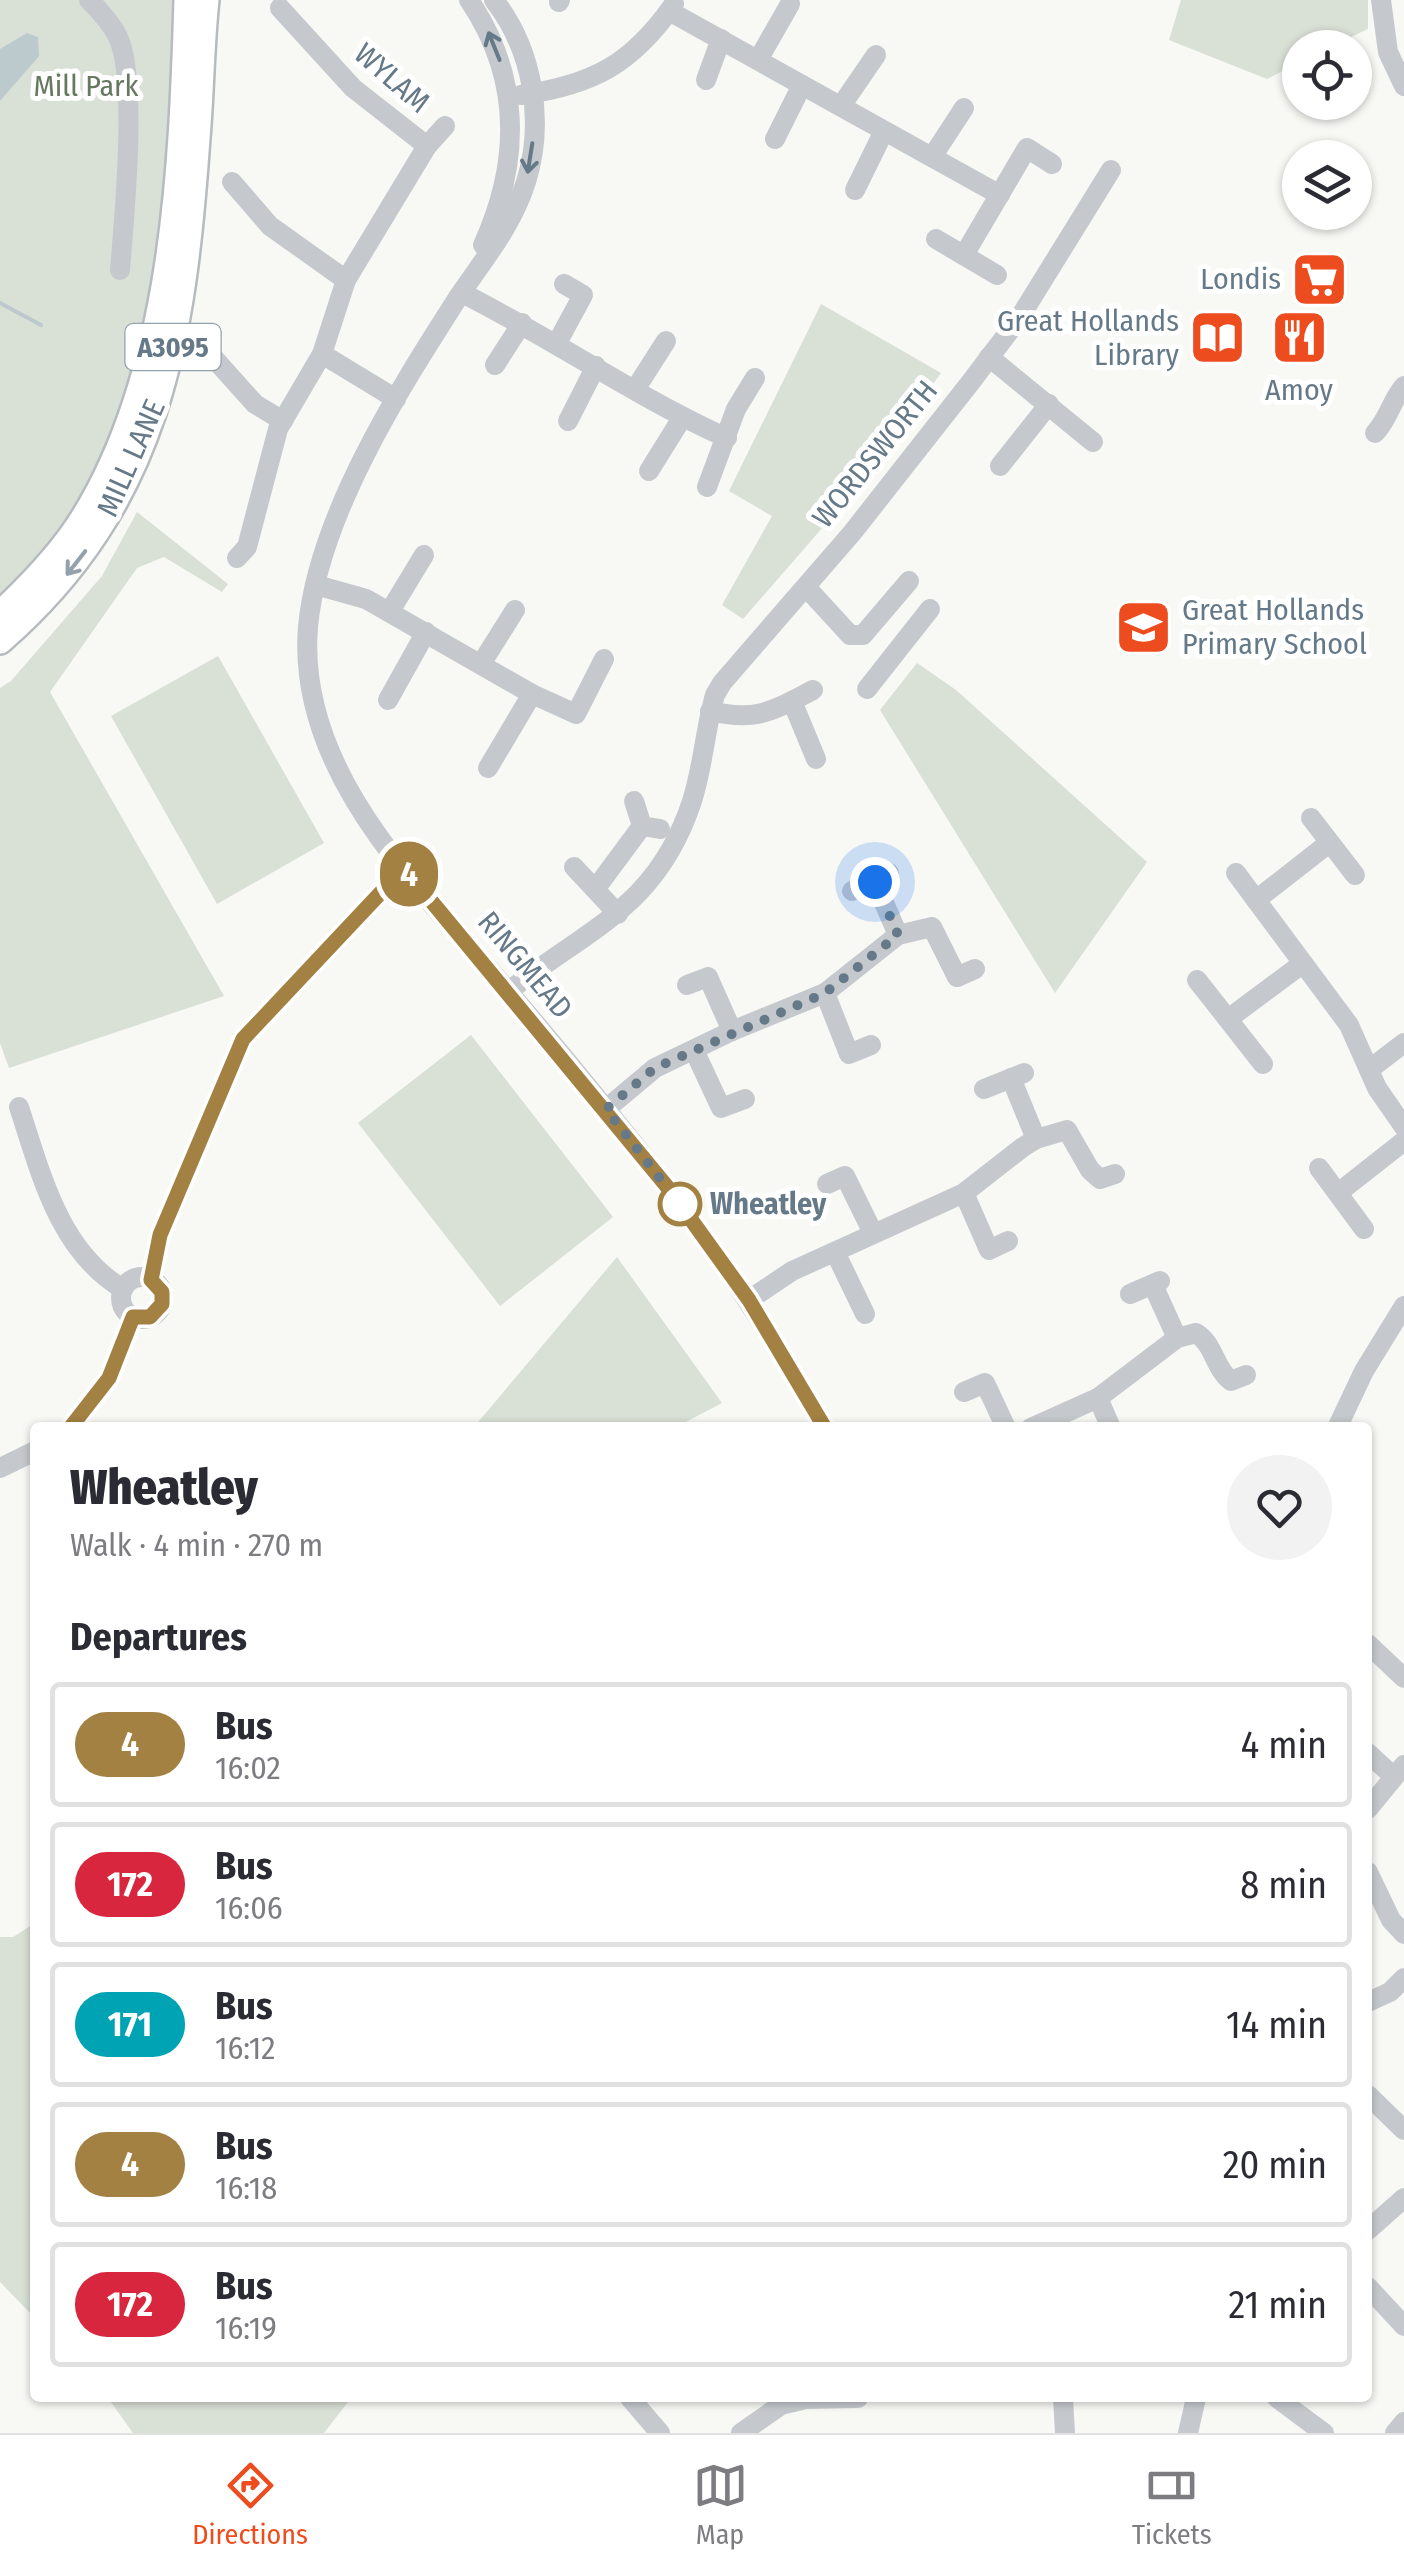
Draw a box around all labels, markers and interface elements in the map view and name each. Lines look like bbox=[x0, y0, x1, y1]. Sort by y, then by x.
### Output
map controls bbox=[1282, 30, 1372, 230]
button: locate bbox=[1282, 30, 1372, 120]
one-way arrow bbox=[484, 31, 502, 62]
street label: WYLAM bbox=[347, 36, 437, 120]
park label: Mill Park bbox=[33, 68, 139, 104]
button: layers bbox=[1282, 140, 1372, 230]
one-way arrow bbox=[521, 141, 539, 174]
supermarket icon: Londis bbox=[1290, 249, 1350, 309]
place label: Londis bbox=[1200, 261, 1281, 297]
place label: Great Hollands Library bbox=[997, 303, 1180, 373]
restaurant icon: Amoy bbox=[1269, 307, 1329, 367]
library icon: Great Hollands Library bbox=[1188, 308, 1248, 368]
road number: A3095 bbox=[126, 324, 220, 370]
place label: Amoy bbox=[1265, 372, 1334, 408]
street label: WORDSWORTH bbox=[805, 373, 945, 535]
street label: MILL LANE bbox=[89, 394, 173, 522]
one-way arrow bbox=[65, 549, 87, 575]
place label: Great Hollands Primary School bbox=[1182, 592, 1367, 662]
school or university icon: Great Hollands Primary School bbox=[1113, 597, 1173, 657]
line badge: 4 bbox=[376, 842, 442, 906]
text: 4 bbox=[400, 853, 418, 895]
your location bbox=[850, 857, 900, 907]
street label: RINGMEAD bbox=[470, 904, 580, 1026]
marker: Wheatley bbox=[659, 1183, 701, 1225]
place label: Wheatley bbox=[710, 1186, 827, 1222]
button: heart bbox=[1227, 1455, 1332, 1560]
text: Wheatley bbox=[70, 1459, 258, 1517]
text: Walk · 4 min · 270 m bbox=[70, 1526, 323, 1564]
text: Departures bbox=[70, 1614, 247, 1660]
text: Bus bbox=[215, 1703, 273, 1749]
text: 4 min bbox=[1241, 1722, 1327, 1768]
text: 4 bbox=[121, 1723, 139, 1765]
text: 16:02 bbox=[215, 1749, 281, 1787]
text: Bus bbox=[215, 1843, 273, 1889]
text: 8 min bbox=[1240, 1862, 1327, 1908]
text: 172 bbox=[107, 1863, 153, 1905]
text: 16:06 bbox=[215, 1889, 283, 1927]
text: Bus bbox=[215, 1983, 273, 2029]
text: 14 min bbox=[1226, 2002, 1327, 2048]
text: 171 bbox=[108, 2003, 152, 2045]
text: 16:12 bbox=[215, 2029, 275, 2067]
text: Bus bbox=[215, 2123, 273, 2169]
text: 20 min bbox=[1223, 2142, 1327, 2188]
text: 4 bbox=[121, 2143, 139, 2185]
text: 16:18 bbox=[215, 2169, 277, 2207]
text: Bus bbox=[215, 2263, 273, 2309]
text: 21 min bbox=[1229, 2282, 1327, 2328]
text: 172 bbox=[107, 2283, 153, 2325]
text: 16:19 bbox=[215, 2309, 277, 2347]
tab: Directions bbox=[192, 2458, 308, 2551]
tab: Map bbox=[693, 2458, 748, 2551]
tab: Tickets bbox=[1132, 2458, 1212, 2551]

